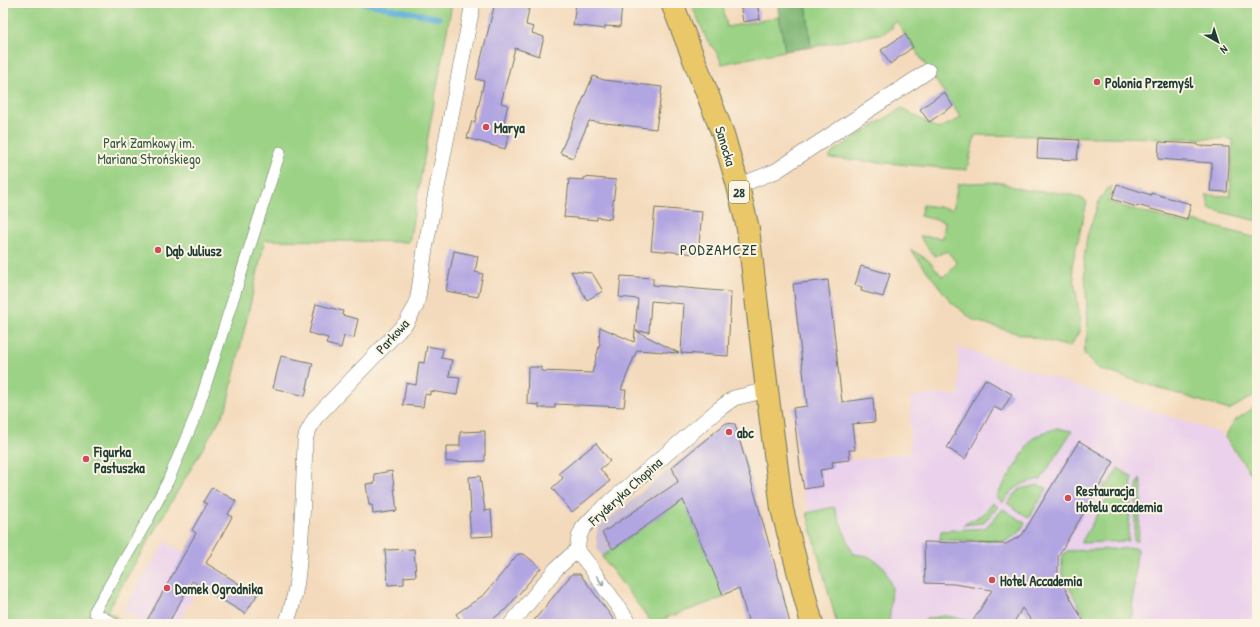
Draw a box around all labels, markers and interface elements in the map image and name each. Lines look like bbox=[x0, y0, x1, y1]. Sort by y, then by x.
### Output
north arrow bbox=[1198, 22, 1238, 62]
text: N bbox=[1218, 42, 1231, 57]
place label: Polonia Przemyśl bbox=[1105, 73, 1193, 94]
marker: Polonia Przemyśl bbox=[1092, 77, 1102, 87]
place label: Marya bbox=[494, 118, 525, 139]
marker: Marya bbox=[481, 122, 491, 132]
street label: Sanocka bbox=[711, 124, 741, 169]
park label: Park Zamkowy im. Mariana Strońskiego bbox=[97, 133, 201, 169]
road number: 28 bbox=[729, 181, 749, 203]
district label: PODZAMCZE bbox=[680, 239, 758, 260]
place label: Dąb Juliusz bbox=[166, 241, 222, 260]
marker: Dąb Juliusz bbox=[153, 245, 163, 255]
street label: Parkowa bbox=[371, 314, 413, 358]
place label: abc bbox=[737, 423, 754, 442]
marker: abc bbox=[724, 427, 734, 437]
place label: Figurka Pastuszka bbox=[93, 442, 145, 477]
street label: Fryderyka Chopina bbox=[583, 452, 667, 531]
marker: Figurka Pastuszka bbox=[81, 454, 91, 464]
place label: Restauracja Hotelu accademia bbox=[1076, 481, 1163, 516]
marker: Restauracja Hotelu accademia bbox=[1063, 493, 1073, 503]
place label: Hotel Accademia bbox=[1000, 571, 1082, 590]
one-way arrow bbox=[596, 575, 604, 586]
marker: Hotel Accademia bbox=[987, 575, 997, 585]
place label: Domek Ogrodnika bbox=[175, 579, 263, 600]
marker: Domek Ogrodnika bbox=[162, 583, 172, 593]

